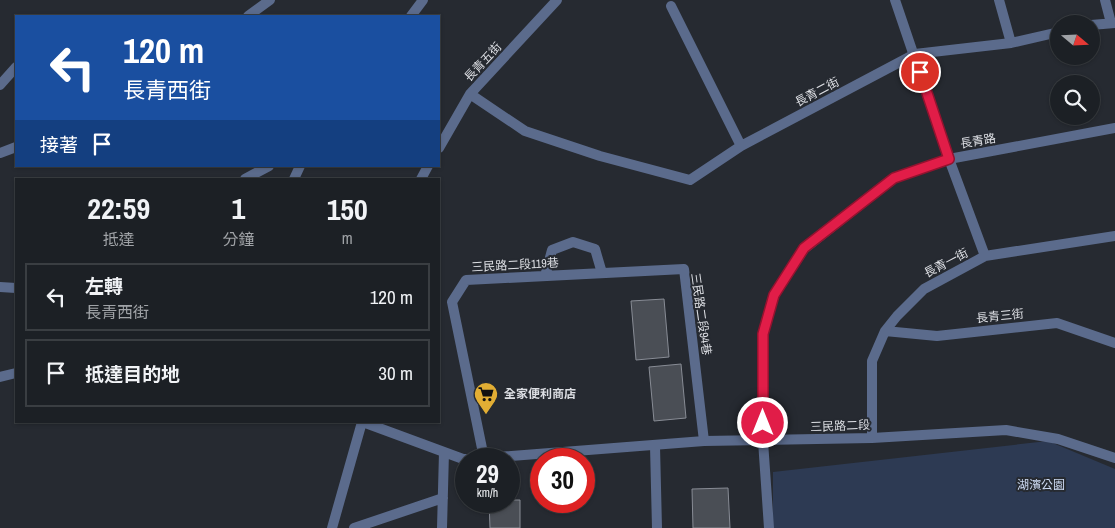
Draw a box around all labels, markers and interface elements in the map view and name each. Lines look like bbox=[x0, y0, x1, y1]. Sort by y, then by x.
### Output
north arrow bbox=[1050, 15, 1100, 65]
map controls bbox=[1050, 15, 1100, 125]
text: 120 m bbox=[123, 27, 204, 74]
icon: left bbox=[40, 35, 105, 100]
street label: 長青五街 bbox=[461, 39, 505, 85]
pin bbox=[899, 51, 941, 93]
icon: arrive bbox=[906, 58, 934, 86]
street label: 長青二街 bbox=[792, 74, 842, 110]
text: 長青西街 bbox=[123, 75, 211, 105]
button: search bbox=[1050, 75, 1100, 125]
icon: arrive bbox=[88, 130, 116, 158]
street label: 長青路 bbox=[959, 130, 997, 152]
text: 接著 bbox=[40, 132, 78, 158]
text: 22:59 bbox=[87, 188, 150, 228]
text: 1 bbox=[232, 188, 245, 228]
text: 150 bbox=[327, 189, 368, 229]
text: m bbox=[342, 227, 353, 249]
text: 抵達 bbox=[103, 228, 135, 250]
text: 分鐘 bbox=[222, 228, 254, 250]
street label: 長青一街 bbox=[921, 245, 971, 281]
street label: 三民路二段119巷 bbox=[471, 255, 559, 275]
street label: 三民路二段94巷 bbox=[687, 272, 715, 356]
text: 左轉 bbox=[85, 273, 123, 299]
icon: left bbox=[42, 283, 70, 311]
text: 120 m bbox=[370, 284, 413, 310]
text: 長青西街 bbox=[85, 301, 149, 323]
street label: 長青三街 bbox=[975, 306, 1025, 326]
icon: arrive bbox=[42, 359, 70, 387]
text: 30 m bbox=[378, 360, 413, 386]
text: 抵達目的地 bbox=[85, 361, 180, 387]
supermarket icon: 全家便利商店 bbox=[473, 381, 499, 415]
place label: 全家便利商店 bbox=[504, 386, 576, 402]
position arrow bbox=[736, 396, 788, 448]
street label: 三民路二段 bbox=[810, 417, 870, 435]
speed limit sign: 30 bbox=[530, 448, 595, 513]
text: 29 bbox=[476, 457, 499, 491]
park label: 湖濱公園 bbox=[1017, 477, 1065, 493]
text: km/h bbox=[477, 485, 498, 501]

